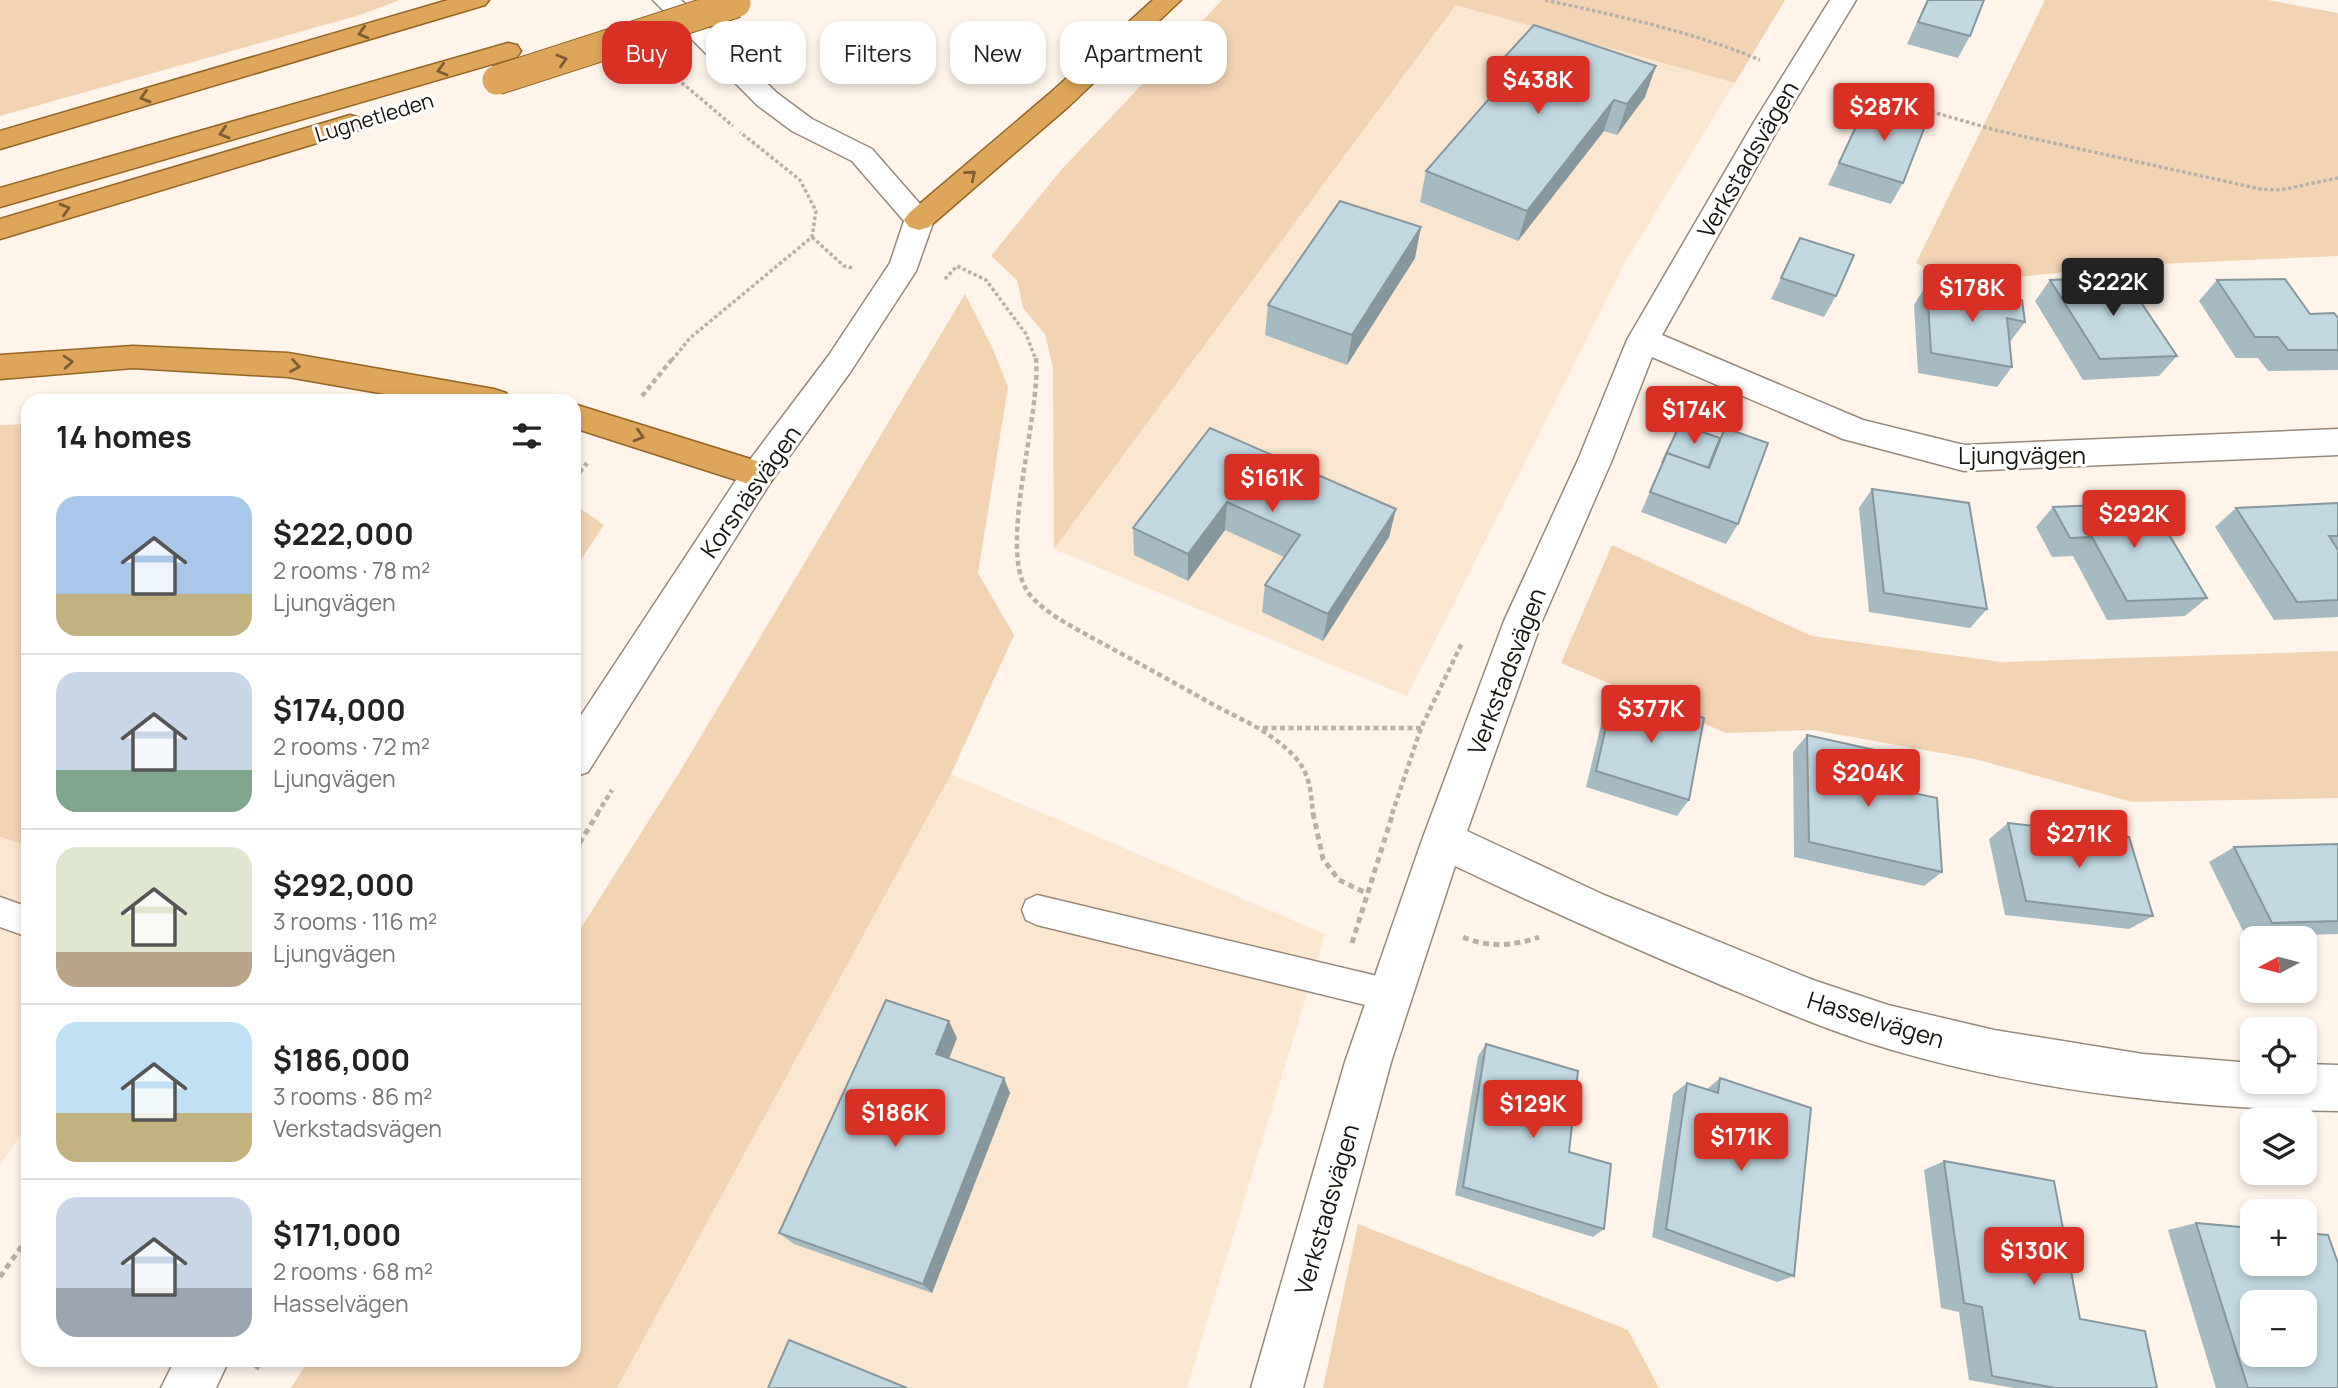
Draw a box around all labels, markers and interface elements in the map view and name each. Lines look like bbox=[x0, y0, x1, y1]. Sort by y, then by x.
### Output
chip: Buy bbox=[602, 21, 692, 84]
chip: Rent bbox=[706, 21, 806, 84]
chip: Filters bbox=[820, 21, 936, 84]
chip: New bbox=[950, 21, 1046, 84]
chip: Apartment bbox=[1060, 21, 1227, 84]
one-way arrow bbox=[358, 25, 370, 39]
one-way arrow bbox=[556, 54, 568, 69]
pin: $438K bbox=[1489, 57, 1587, 116]
one-way arrow bbox=[437, 62, 449, 77]
text: $438K bbox=[1503, 63, 1573, 95]
street label: Verkstadsvägen bbox=[1689, 74, 1805, 244]
pin: $287K bbox=[1835, 83, 1933, 143]
street label: Lugnetleden bbox=[311, 86, 437, 148]
one-way arrow bbox=[139, 89, 151, 104]
text: $287K bbox=[1849, 90, 1919, 122]
one-way arrow bbox=[218, 125, 230, 140]
one-way arrow bbox=[963, 171, 976, 183]
one-way arrow bbox=[59, 203, 71, 218]
pin: $222K bbox=[2064, 258, 2162, 318]
pin: $178K bbox=[1923, 264, 2021, 324]
text: $222K bbox=[2078, 265, 2148, 297]
text: $178K bbox=[1939, 271, 2005, 303]
one-way arrow bbox=[63, 355, 74, 370]
one-way arrow bbox=[289, 358, 301, 373]
pin: $174K bbox=[1645, 386, 1743, 446]
text: $174K bbox=[1662, 393, 1726, 425]
text: 14 homes bbox=[56, 416, 192, 457]
icon: filters bbox=[508, 417, 546, 455]
street label: Korsnäsvägen bbox=[692, 418, 808, 564]
one-way arrow bbox=[633, 428, 645, 443]
street label: Ljungvägen bbox=[1958, 438, 2086, 471]
pin: $161K bbox=[1223, 454, 1321, 514]
text: $161K bbox=[1240, 461, 1304, 493]
pin: $292K bbox=[2085, 490, 2183, 550]
text: $292K bbox=[2098, 497, 2170, 529]
text: $222,000 bbox=[273, 513, 414, 554]
icon: home bbox=[112, 524, 196, 608]
text: 2 rooms · 78 m² bbox=[273, 554, 430, 586]
street label: Verkstadsvägen bbox=[1459, 583, 1553, 759]
text: Ljungvägen bbox=[273, 586, 396, 618]
pin: $377K bbox=[1602, 686, 1700, 745]
text: $174,000 bbox=[273, 689, 406, 730]
text: $377K bbox=[1617, 692, 1685, 724]
icon: home bbox=[112, 700, 196, 784]
text: 2 rooms · 72 m² bbox=[273, 730, 430, 762]
pin: $204K bbox=[1819, 750, 1917, 809]
text: $204K bbox=[1832, 756, 1904, 788]
text: Ljungvägen bbox=[273, 762, 396, 794]
pin: $271K bbox=[2030, 810, 2128, 870]
text: $271K bbox=[2046, 817, 2112, 849]
text: $292,000 bbox=[273, 864, 415, 905]
icon: home bbox=[112, 875, 196, 959]
text: 3 rooms · 116 m² bbox=[273, 905, 437, 937]
north arrow bbox=[2240, 926, 2317, 1003]
map controls bbox=[2240, 926, 2317, 1367]
text: Ljungvägen bbox=[273, 937, 396, 969]
street label: Hasselvägen bbox=[1804, 983, 1948, 1055]
button: locate bbox=[2240, 1017, 2317, 1094]
text: $186,000 bbox=[273, 1039, 410, 1080]
icon: home bbox=[112, 1050, 196, 1134]
text: 3 rooms · 86 m² bbox=[273, 1080, 433, 1112]
pin: $129K bbox=[1484, 1080, 1582, 1140]
text: $129K bbox=[1499, 1087, 1567, 1119]
pin: $186K bbox=[846, 1090, 944, 1149]
text: $186K bbox=[861, 1096, 929, 1128]
button: layers bbox=[2240, 1108, 2317, 1185]
text: Verkstadsvägen bbox=[273, 1112, 442, 1144]
pin: $171K bbox=[1692, 1114, 1790, 1173]
street label: Verkstadsvägen bbox=[1286, 1120, 1366, 1298]
text: $171K bbox=[1710, 1120, 1772, 1152]
button: + bbox=[2240, 1199, 2317, 1276]
text: $171,000 bbox=[273, 1214, 401, 1255]
icon: home bbox=[112, 1225, 196, 1309]
pin: $130K bbox=[1985, 1228, 2083, 1287]
text: $130K bbox=[2000, 1234, 2068, 1266]
text: 2 rooms · 68 m² bbox=[273, 1255, 433, 1287]
text: Hasselvägen bbox=[273, 1287, 409, 1319]
button: − bbox=[2240, 1290, 2317, 1367]

